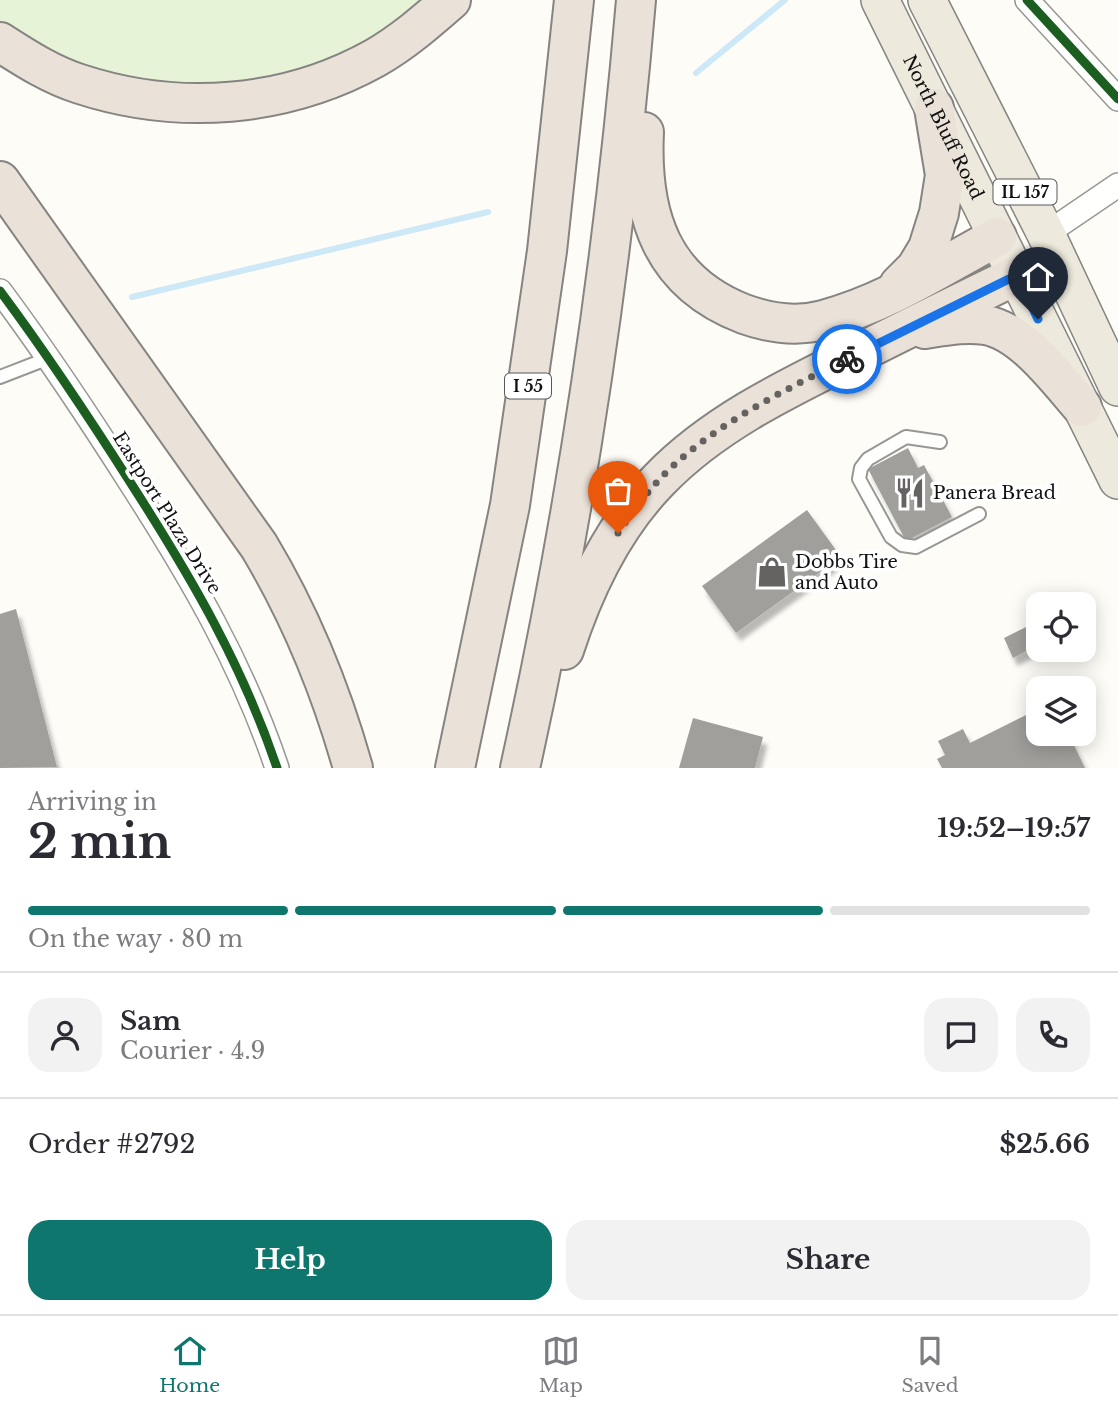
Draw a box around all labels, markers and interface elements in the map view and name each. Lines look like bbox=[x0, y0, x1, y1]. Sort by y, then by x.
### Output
street label: North Bluff Road bbox=[898, 51, 988, 203]
road number: IL 157 bbox=[993, 180, 1056, 204]
pin bbox=[1008, 247, 1068, 319]
icon: home bbox=[1019, 258, 1057, 296]
courier bbox=[812, 324, 882, 394]
icon: bike bbox=[828, 340, 866, 378]
road number: I 55 bbox=[505, 374, 551, 398]
street label: Eastport Plaza Drive bbox=[108, 428, 226, 598]
pin bbox=[588, 461, 648, 533]
icon: bag bbox=[599, 472, 637, 510]
restaurant icon: Panera Bread bbox=[893, 476, 927, 510]
place label: Panera Bread bbox=[933, 482, 1056, 504]
place label: Dobbs Tire and Auto bbox=[795, 551, 898, 594]
shop icon: Dobbs Tire and Auto bbox=[755, 555, 789, 589]
map controls bbox=[1026, 592, 1096, 746]
button: locate bbox=[1026, 592, 1096, 662]
button: layers bbox=[1026, 676, 1096, 746]
text: Arriving in bbox=[28, 788, 157, 816]
text: 19:52–19:57 bbox=[937, 812, 1090, 844]
text: 2 min bbox=[28, 813, 171, 870]
text: On the way · 80 m bbox=[28, 925, 243, 953]
button: person bbox=[28, 998, 102, 1072]
button: chat bbox=[924, 998, 998, 1072]
button: phone bbox=[1016, 998, 1090, 1072]
text: Sam bbox=[120, 1005, 181, 1037]
text: Courier · 4.9 bbox=[120, 1037, 265, 1065]
text: Order #2792 bbox=[28, 1128, 196, 1160]
text: $25.66 bbox=[999, 1128, 1090, 1160]
button: Help bbox=[28, 1220, 552, 1300]
button: Share bbox=[566, 1220, 1090, 1300]
tab: Home bbox=[159, 1332, 220, 1397]
tab: Map bbox=[539, 1332, 583, 1397]
tab: Saved bbox=[901, 1332, 959, 1397]

